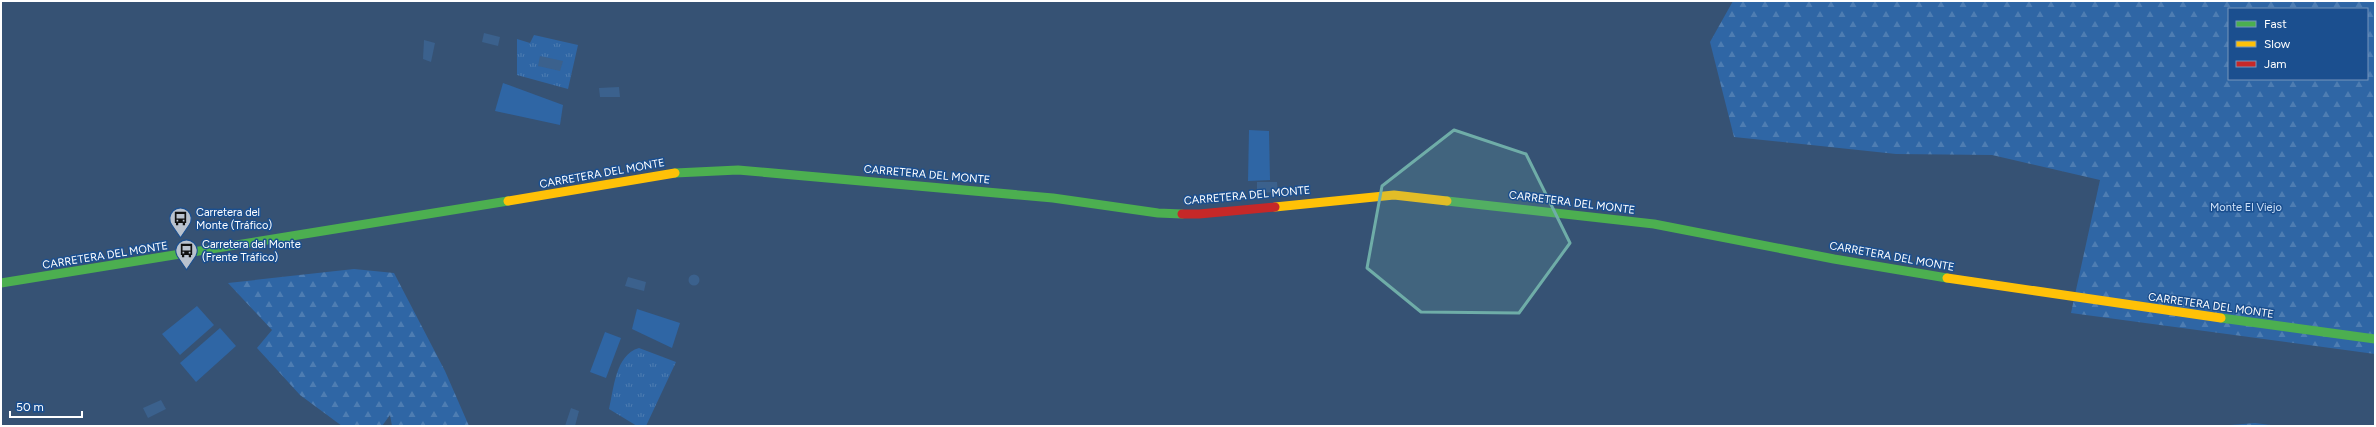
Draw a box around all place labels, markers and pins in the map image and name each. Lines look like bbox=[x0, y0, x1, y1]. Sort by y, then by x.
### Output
bus stop icon: Carretera del Monte (Tráfico) bbox=[167, 205, 193, 238]
place label: Carretera del Monte (Tráfico) bbox=[196, 206, 272, 232]
bus stop icon: Carretera del Monte (Frente Tráfico) bbox=[174, 237, 200, 270]
place label: Carretera del Monte (Frente Tráfico) bbox=[202, 238, 301, 264]

